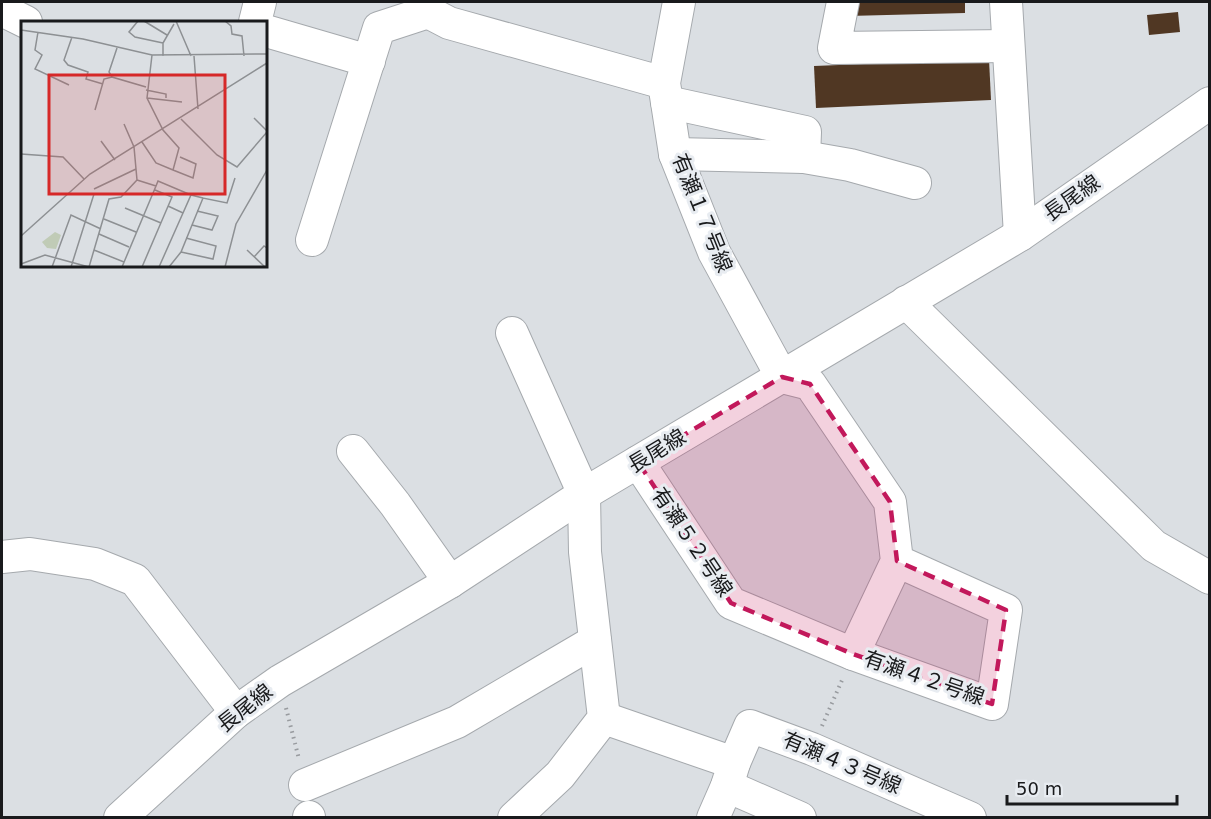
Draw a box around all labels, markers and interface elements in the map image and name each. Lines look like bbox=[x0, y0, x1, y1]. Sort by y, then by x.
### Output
inset map bbox=[21, 21, 267, 267]
street label: 有瀬１７号線 bbox=[667, 150, 737, 276]
street label: 長尾線 bbox=[1039, 170, 1105, 226]
street label: 長尾線 bbox=[624, 424, 690, 478]
street label: 有瀬５２号線 bbox=[647, 483, 737, 601]
street label: 有瀬４２号線 bbox=[861, 646, 987, 710]
street label: 長尾線 bbox=[213, 679, 277, 737]
street label: 有瀬４３号線 bbox=[779, 727, 905, 799]
scale bar bbox=[1007, 768, 1176, 806]
text: 50 m bbox=[1016, 778, 1062, 799]

